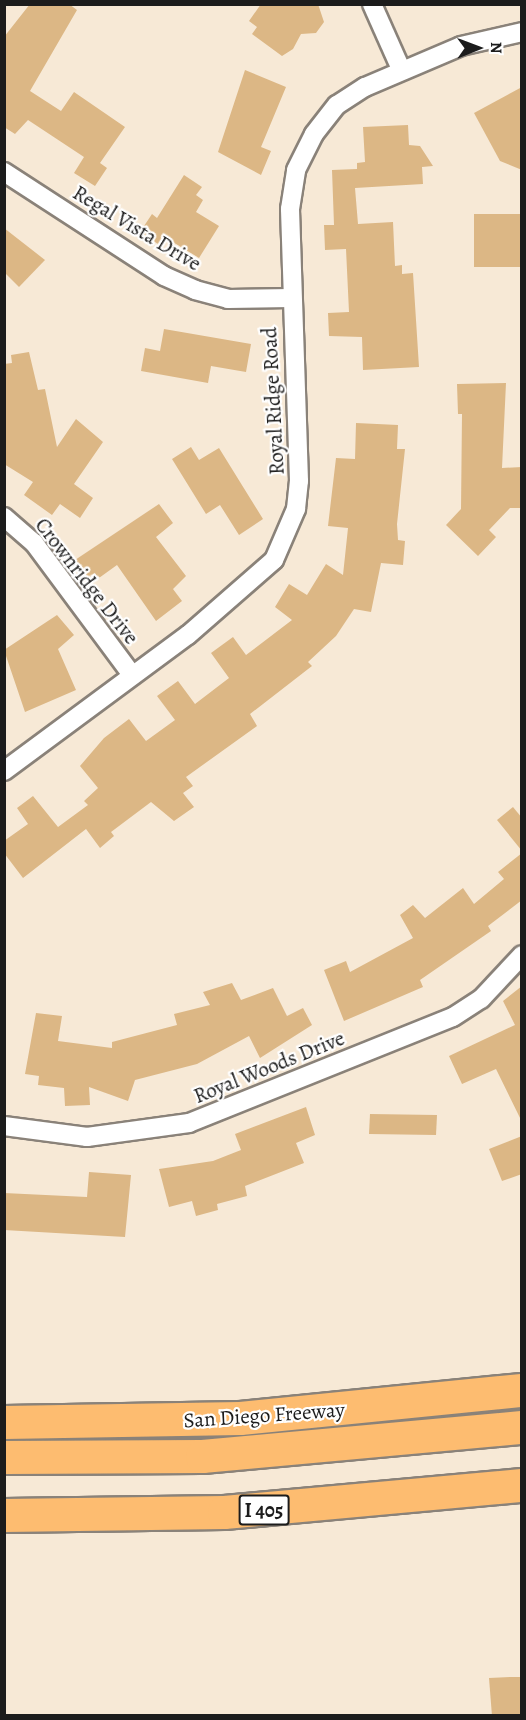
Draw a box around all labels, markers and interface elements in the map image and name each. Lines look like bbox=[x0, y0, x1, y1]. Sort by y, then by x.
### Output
north arrow bbox=[448, 18, 508, 78]
text: N bbox=[485, 42, 507, 54]
street label: Regal Vista Drive bbox=[68, 180, 206, 276]
street label: Royal Ridge Road bbox=[257, 326, 289, 476]
street label: Crownridge Drive bbox=[30, 513, 144, 649]
street label: Royal Woods Drive bbox=[190, 1025, 348, 1109]
street label: San Diego Freeway bbox=[183, 1397, 345, 1433]
road number: I 405 bbox=[238, 1493, 290, 1527]

